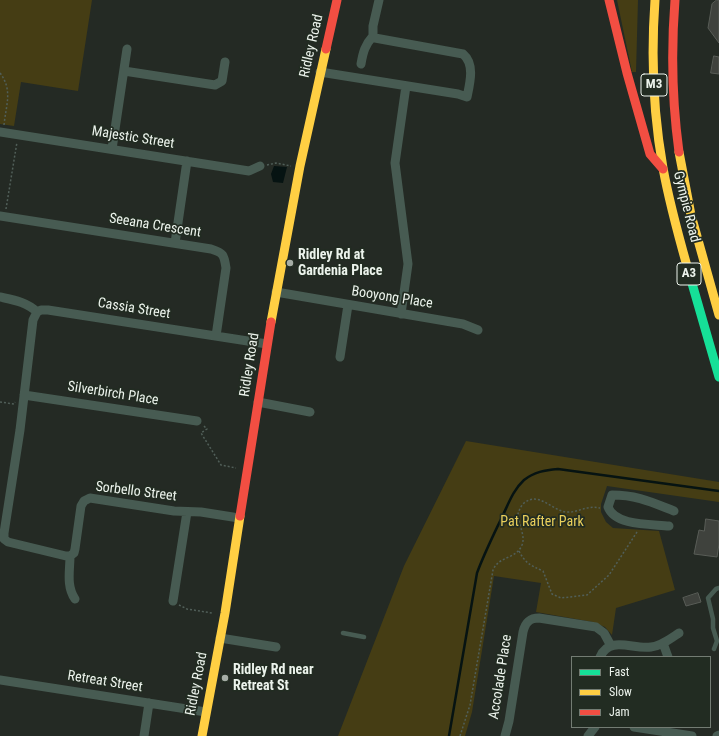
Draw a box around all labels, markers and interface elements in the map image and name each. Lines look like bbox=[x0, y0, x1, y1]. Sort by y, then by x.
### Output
street label: Ridley Road bbox=[297, 13, 327, 79]
road number: M3 bbox=[641, 74, 667, 96]
street label: Majestic Street bbox=[91, 123, 175, 153]
street label: Gympie Road bbox=[669, 170, 703, 244]
street label: Seeana Crescent bbox=[108, 210, 202, 242]
place label: Ridley Rd at Gardenia Place bbox=[298, 247, 382, 280]
marker: Ridley Rd at Gardenia Place bbox=[285, 258, 295, 268]
road number: A3 bbox=[677, 263, 701, 285]
street label: Booyong Place bbox=[350, 283, 434, 313]
street label: Cassia Street bbox=[96, 295, 172, 323]
street label: Ridley Road bbox=[237, 332, 263, 398]
street label: Silverbirch Place bbox=[66, 379, 160, 409]
street label: Sorbello Street bbox=[95, 479, 177, 505]
park label: Pat Rafter Park bbox=[500, 514, 584, 530]
street label: Accolade Place bbox=[486, 634, 516, 720]
street label: Ridley Road bbox=[183, 651, 211, 717]
legend bbox=[571, 656, 711, 728]
place label: Ridley Rd near Retreat St bbox=[233, 662, 314, 694]
text: Fast bbox=[609, 665, 629, 679]
street label: Retreat Street bbox=[66, 668, 144, 696]
marker: Ridley Rd near Retreat St bbox=[220, 673, 230, 683]
text: Slow bbox=[609, 685, 632, 699]
text: Jam bbox=[609, 705, 630, 719]

